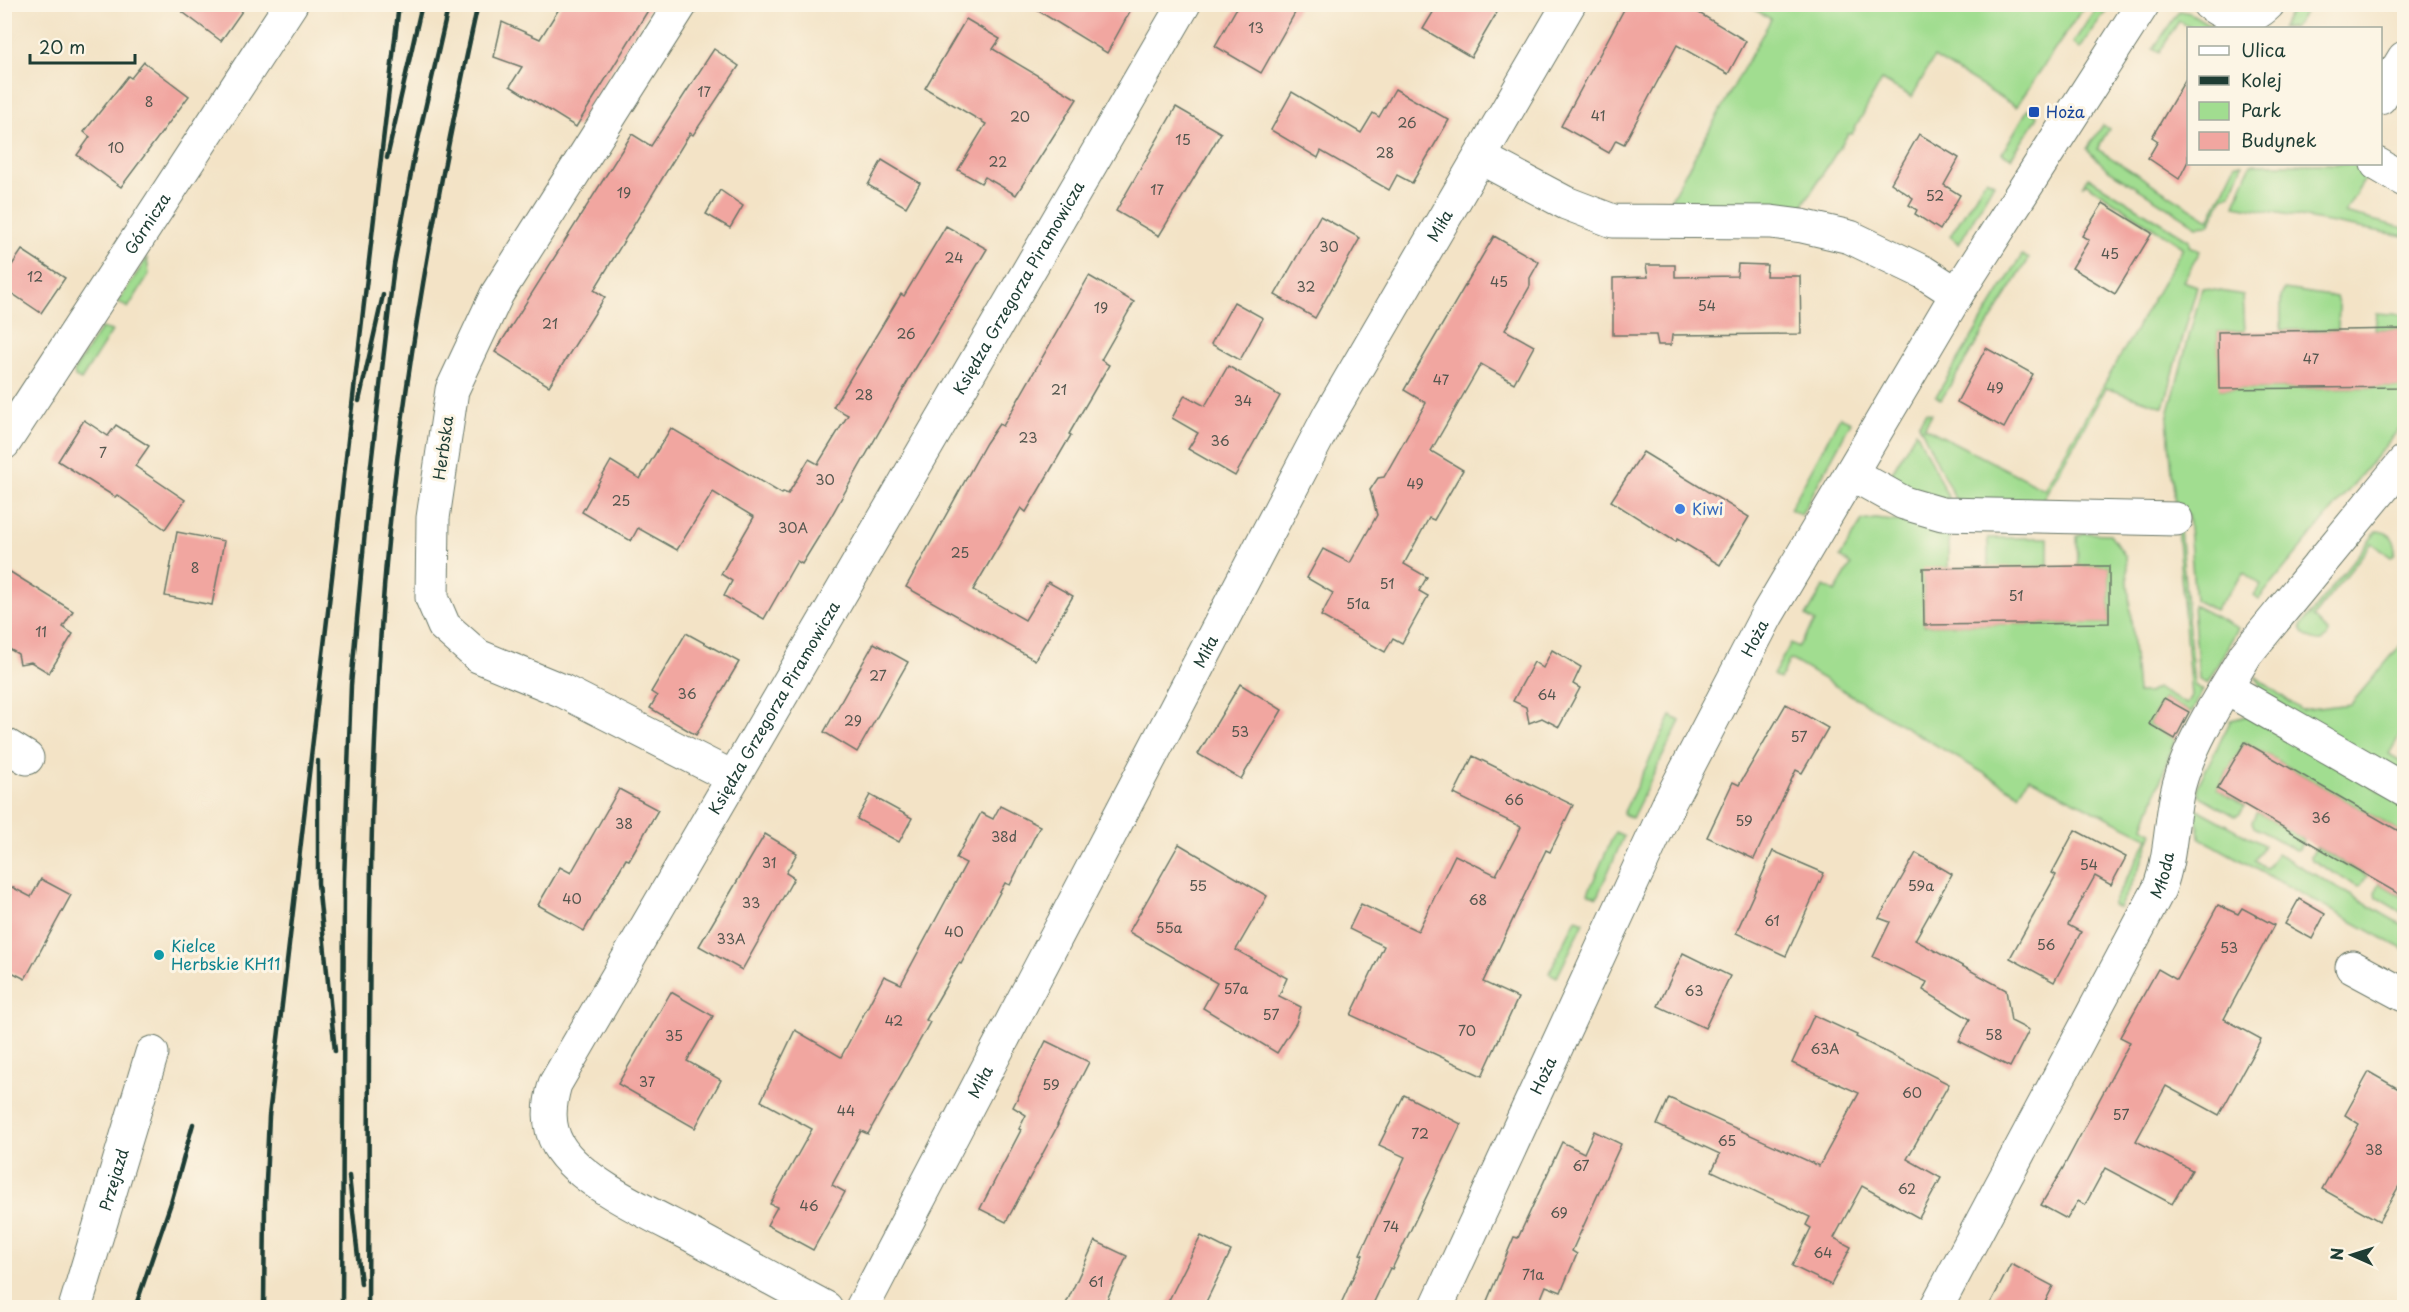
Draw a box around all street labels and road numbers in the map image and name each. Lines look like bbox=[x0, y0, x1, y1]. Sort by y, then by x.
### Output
street label: Księdza Grzegorza Piramowicza bbox=[946, 176, 1089, 398]
street label: Górnicza bbox=[118, 188, 176, 259]
street label: Miła bbox=[1420, 205, 1458, 246]
street label: Herbska bbox=[426, 414, 458, 481]
street label: Księdza Grzegorza Piramowicza bbox=[702, 596, 845, 818]
street label: Hoża bbox=[1734, 615, 1774, 660]
street label: Miła bbox=[1186, 631, 1223, 672]
street label: Młoda bbox=[2143, 850, 2179, 902]
street label: Hoża bbox=[1523, 1052, 1561, 1098]
street label: Miła bbox=[961, 1061, 998, 1102]
street label: Przejazd bbox=[92, 1145, 134, 1214]

